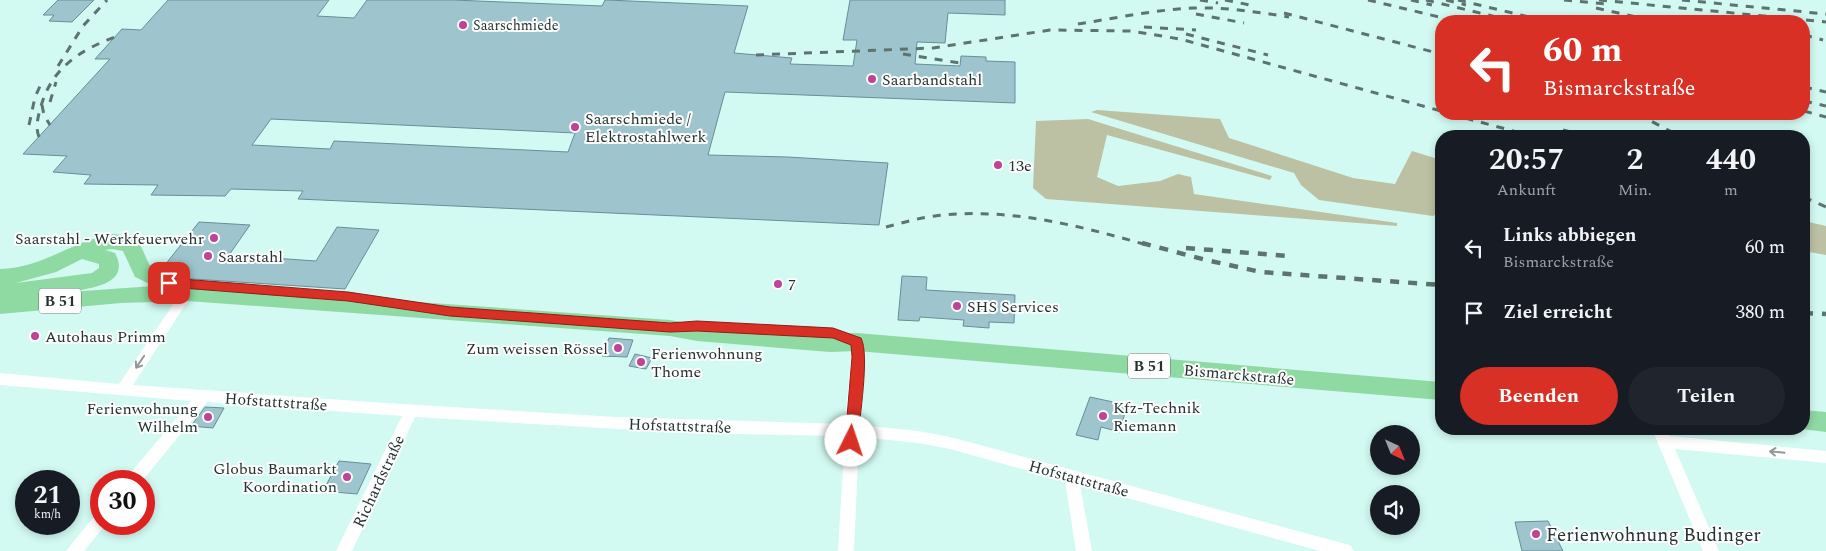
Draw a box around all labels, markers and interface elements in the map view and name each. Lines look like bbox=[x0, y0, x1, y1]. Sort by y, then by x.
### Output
place label: Saarschmiede bbox=[473, 15, 559, 36]
marker: Saarschmiede bbox=[457, 19, 469, 31]
text: 60 m bbox=[1543, 24, 1623, 77]
icon: left bbox=[1460, 35, 1525, 100]
place label: Saarbandstahl bbox=[882, 68, 982, 92]
text: Bismarckstraße bbox=[1543, 72, 1695, 105]
marker: Saarbandstahl bbox=[866, 73, 878, 85]
place label: Saarschmiede / Elektrostahlwerk bbox=[585, 107, 707, 149]
marker: Saarschmiede / Elektrostahlwerk bbox=[569, 121, 581, 133]
text: 20:57 bbox=[1489, 137, 1564, 183]
text: 2 bbox=[1627, 137, 1643, 183]
text: 440 bbox=[1706, 137, 1756, 183]
place label: 13e bbox=[1008, 154, 1032, 178]
marker: 13e bbox=[992, 159, 1004, 171]
text: Ankunft bbox=[1497, 178, 1556, 202]
text: Min. bbox=[1618, 178, 1652, 202]
text: m bbox=[1724, 178, 1738, 202]
text: Links abbiegen bbox=[1503, 221, 1637, 250]
place label: Saarstahl - Werkfeuerwehr bbox=[15, 227, 204, 251]
marker: Saarstahl - Werkfeuerwehr bbox=[208, 232, 220, 244]
text: 60 m bbox=[1745, 233, 1785, 262]
icon: left bbox=[1460, 234, 1488, 262]
place label: Saarstahl bbox=[218, 245, 283, 269]
marker: Saarstahl bbox=[202, 250, 214, 262]
text: Bismarckstraße bbox=[1503, 250, 1614, 274]
pin bbox=[148, 262, 190, 304]
icon: arrive bbox=[155, 269, 183, 297]
place label: 7 bbox=[788, 273, 796, 297]
marker: 7 bbox=[772, 278, 784, 290]
road number: B 51 bbox=[39, 288, 81, 314]
place label: SHS Services bbox=[967, 295, 1059, 319]
text: Ziel erreicht bbox=[1503, 298, 1613, 327]
text: 380 m bbox=[1735, 298, 1785, 327]
icon: arrive bbox=[1460, 299, 1488, 327]
marker: SHS Services bbox=[951, 300, 963, 312]
place label: Autohaus Primm bbox=[45, 325, 166, 349]
marker: Autohaus Primm bbox=[29, 330, 41, 342]
place label: Zum weissen Rössel bbox=[466, 337, 608, 361]
marker: Zum weissen Rössel bbox=[612, 342, 624, 354]
place label: Ferienwohnung Thome bbox=[651, 342, 763, 384]
road number: B 51 bbox=[1128, 354, 1170, 378]
one-way arrow bbox=[135, 355, 145, 369]
marker: Ferienwohnung Thome bbox=[635, 356, 647, 368]
street label: Bismarckstraße bbox=[1183, 358, 1295, 392]
button: Beenden bbox=[1460, 367, 1618, 425]
button: Teilen bbox=[1628, 367, 1785, 425]
street label: Hofstattstraße bbox=[224, 386, 328, 418]
place label: Kfz-Technik Riemann bbox=[1113, 396, 1201, 438]
place label: Ferienwohnung Wilhelm bbox=[86, 397, 198, 439]
marker: Kfz-Technik Riemann bbox=[1097, 410, 1109, 422]
marker: Ferienwohnung Wilhelm bbox=[202, 411, 214, 423]
street label: Hofstattstraße bbox=[628, 412, 732, 440]
position arrow bbox=[824, 414, 876, 466]
north arrow bbox=[1370, 425, 1420, 475]
map controls bbox=[1370, 425, 1420, 535]
street label: Richardstraße bbox=[347, 431, 411, 532]
one-way arrow bbox=[1770, 448, 1786, 457]
street label: Hofstattstraße bbox=[1026, 454, 1132, 504]
place label: Globus Baumarkt Koordination bbox=[213, 457, 337, 499]
speed limit sign: 30 bbox=[90, 470, 155, 535]
marker: Globus Baumarkt Koordination bbox=[341, 471, 353, 483]
text: 21 bbox=[33, 477, 62, 515]
button: sound bbox=[1370, 485, 1420, 535]
text: km/h bbox=[34, 505, 61, 524]
place label: Ferienwohnung Budinger bbox=[1546, 521, 1761, 550]
marker: Ferienwohnung Budinger bbox=[1530, 528, 1542, 540]

